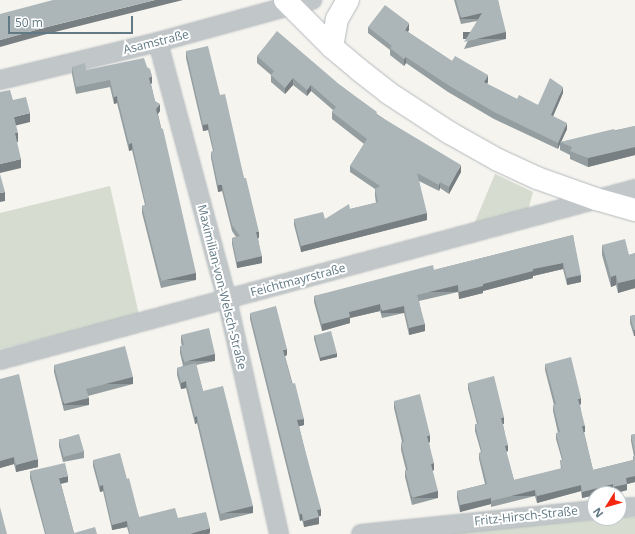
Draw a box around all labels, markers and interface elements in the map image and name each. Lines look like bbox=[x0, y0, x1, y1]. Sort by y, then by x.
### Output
scale bar bbox=[10, 8, 135, 34]
text: 50 m bbox=[15, 14, 43, 31]
street label: Asamstraße bbox=[122, 27, 190, 57]
street label: Maximilian-von-Welsch-Straße bbox=[195, 203, 249, 371]
street label: Feichtmayrstraße bbox=[249, 260, 347, 300]
north arrow bbox=[587, 486, 627, 526]
street label: Fritz-Hirsch-Straße bbox=[474, 503, 578, 529]
text: N bbox=[589, 505, 607, 521]

